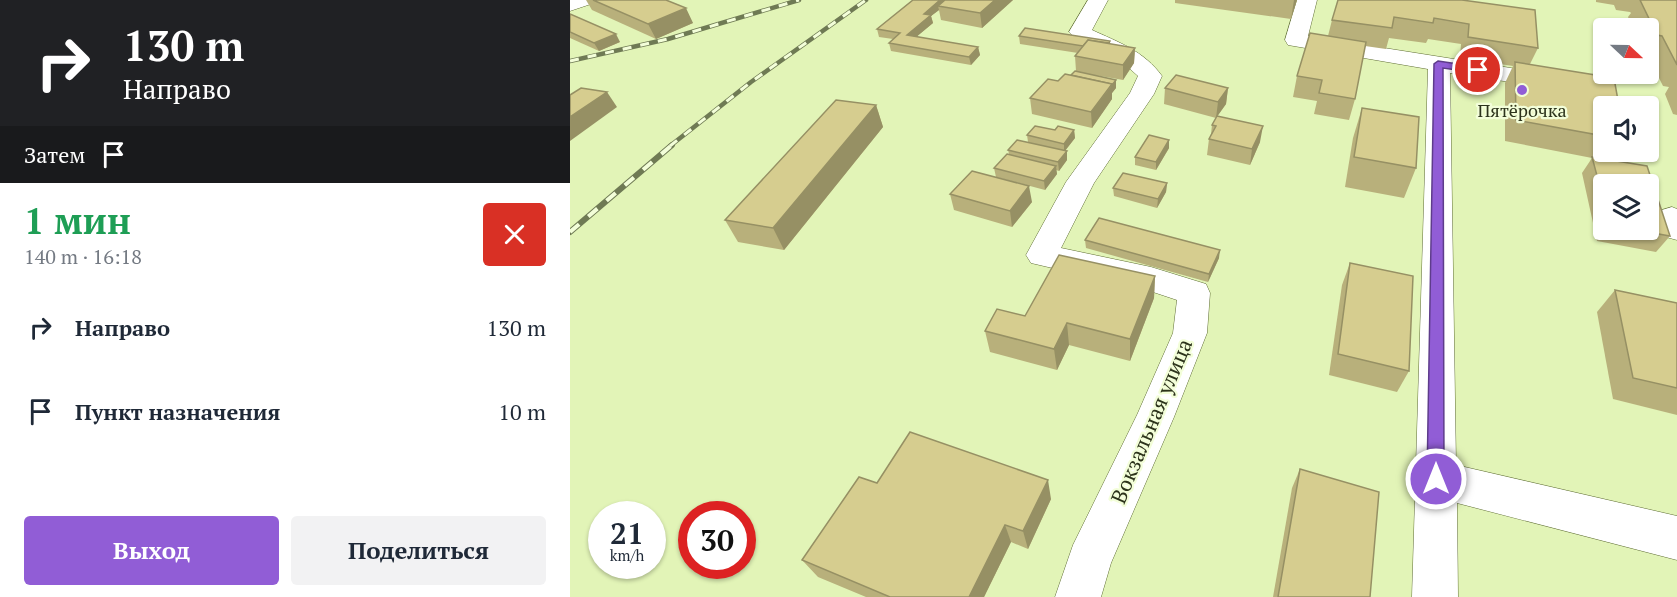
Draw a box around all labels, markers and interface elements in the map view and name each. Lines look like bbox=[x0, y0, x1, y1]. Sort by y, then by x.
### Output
text: 130 m bbox=[123, 17, 244, 73]
north arrow bbox=[1593, 18, 1659, 84]
map controls bbox=[1593, 18, 1659, 240]
icon: right bbox=[24, 24, 102, 102]
pin bbox=[1452, 44, 1503, 95]
icon: arrive bbox=[1461, 53, 1494, 86]
text: Направо bbox=[123, 71, 231, 107]
marker: Пятёрочка bbox=[1515, 83, 1529, 97]
button: sound bbox=[1593, 96, 1659, 162]
place label: Пятёрочка bbox=[1477, 98, 1567, 122]
icon: arrive bbox=[97, 138, 130, 171]
text: Затем bbox=[24, 140, 85, 169]
button: layers bbox=[1593, 174, 1659, 240]
text: 1 мин bbox=[24, 197, 131, 244]
button: close bbox=[483, 203, 546, 266]
text: 140 m · 16:18 bbox=[24, 243, 142, 270]
icon: right bbox=[24, 311, 57, 344]
text: Направо bbox=[75, 313, 170, 342]
text: 130 m bbox=[486, 313, 546, 342]
street label: Вокзальная улица bbox=[1104, 334, 1198, 508]
icon: arrive bbox=[24, 395, 57, 428]
text: Пункт назначения bbox=[75, 397, 280, 426]
text: 10 m bbox=[498, 397, 546, 426]
position arrow bbox=[1404, 447, 1468, 511]
speed limit sign: 30 bbox=[678, 501, 756, 579]
text: 21 bbox=[610, 513, 644, 553]
button: Выход bbox=[24, 516, 279, 585]
button: Поделиться bbox=[291, 516, 546, 585]
text: km/h bbox=[610, 545, 644, 565]

